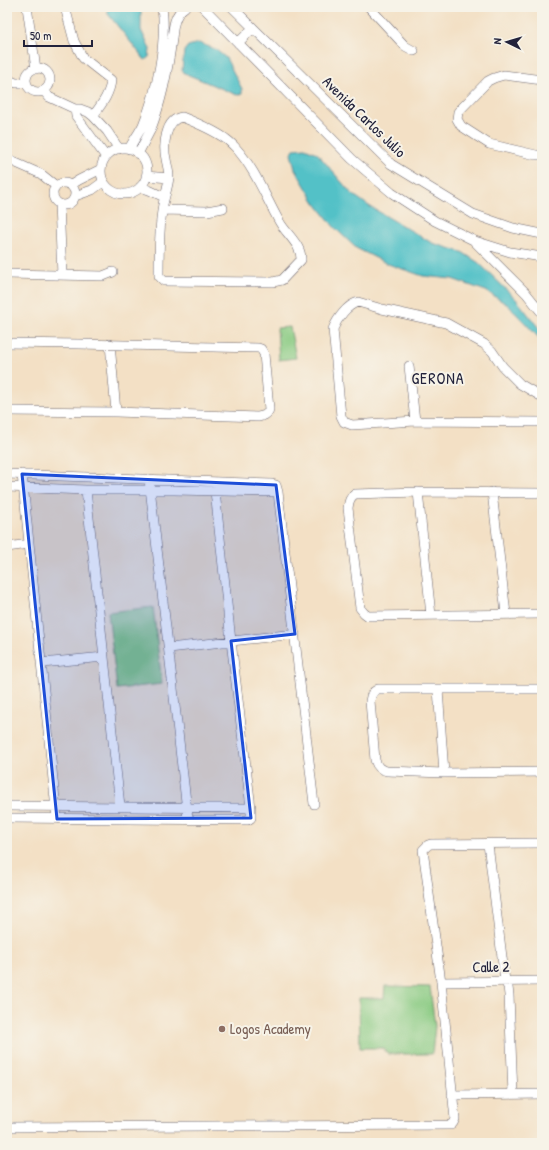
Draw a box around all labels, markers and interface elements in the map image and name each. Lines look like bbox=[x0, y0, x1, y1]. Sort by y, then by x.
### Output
scale bar bbox=[24, 22, 92, 48]
north arrow bbox=[487, 22, 527, 62]
text: 50 m bbox=[30, 27, 51, 44]
text: N bbox=[490, 37, 504, 45]
street label: Avenida Carlos Julio bbox=[318, 71, 411, 162]
district label: GERONA bbox=[411, 367, 465, 389]
street label: Calle 2 bbox=[472, 956, 510, 977]
place label: Logos Academy bbox=[230, 1018, 311, 1039]
marker: Logos Academy bbox=[217, 1024, 227, 1034]

